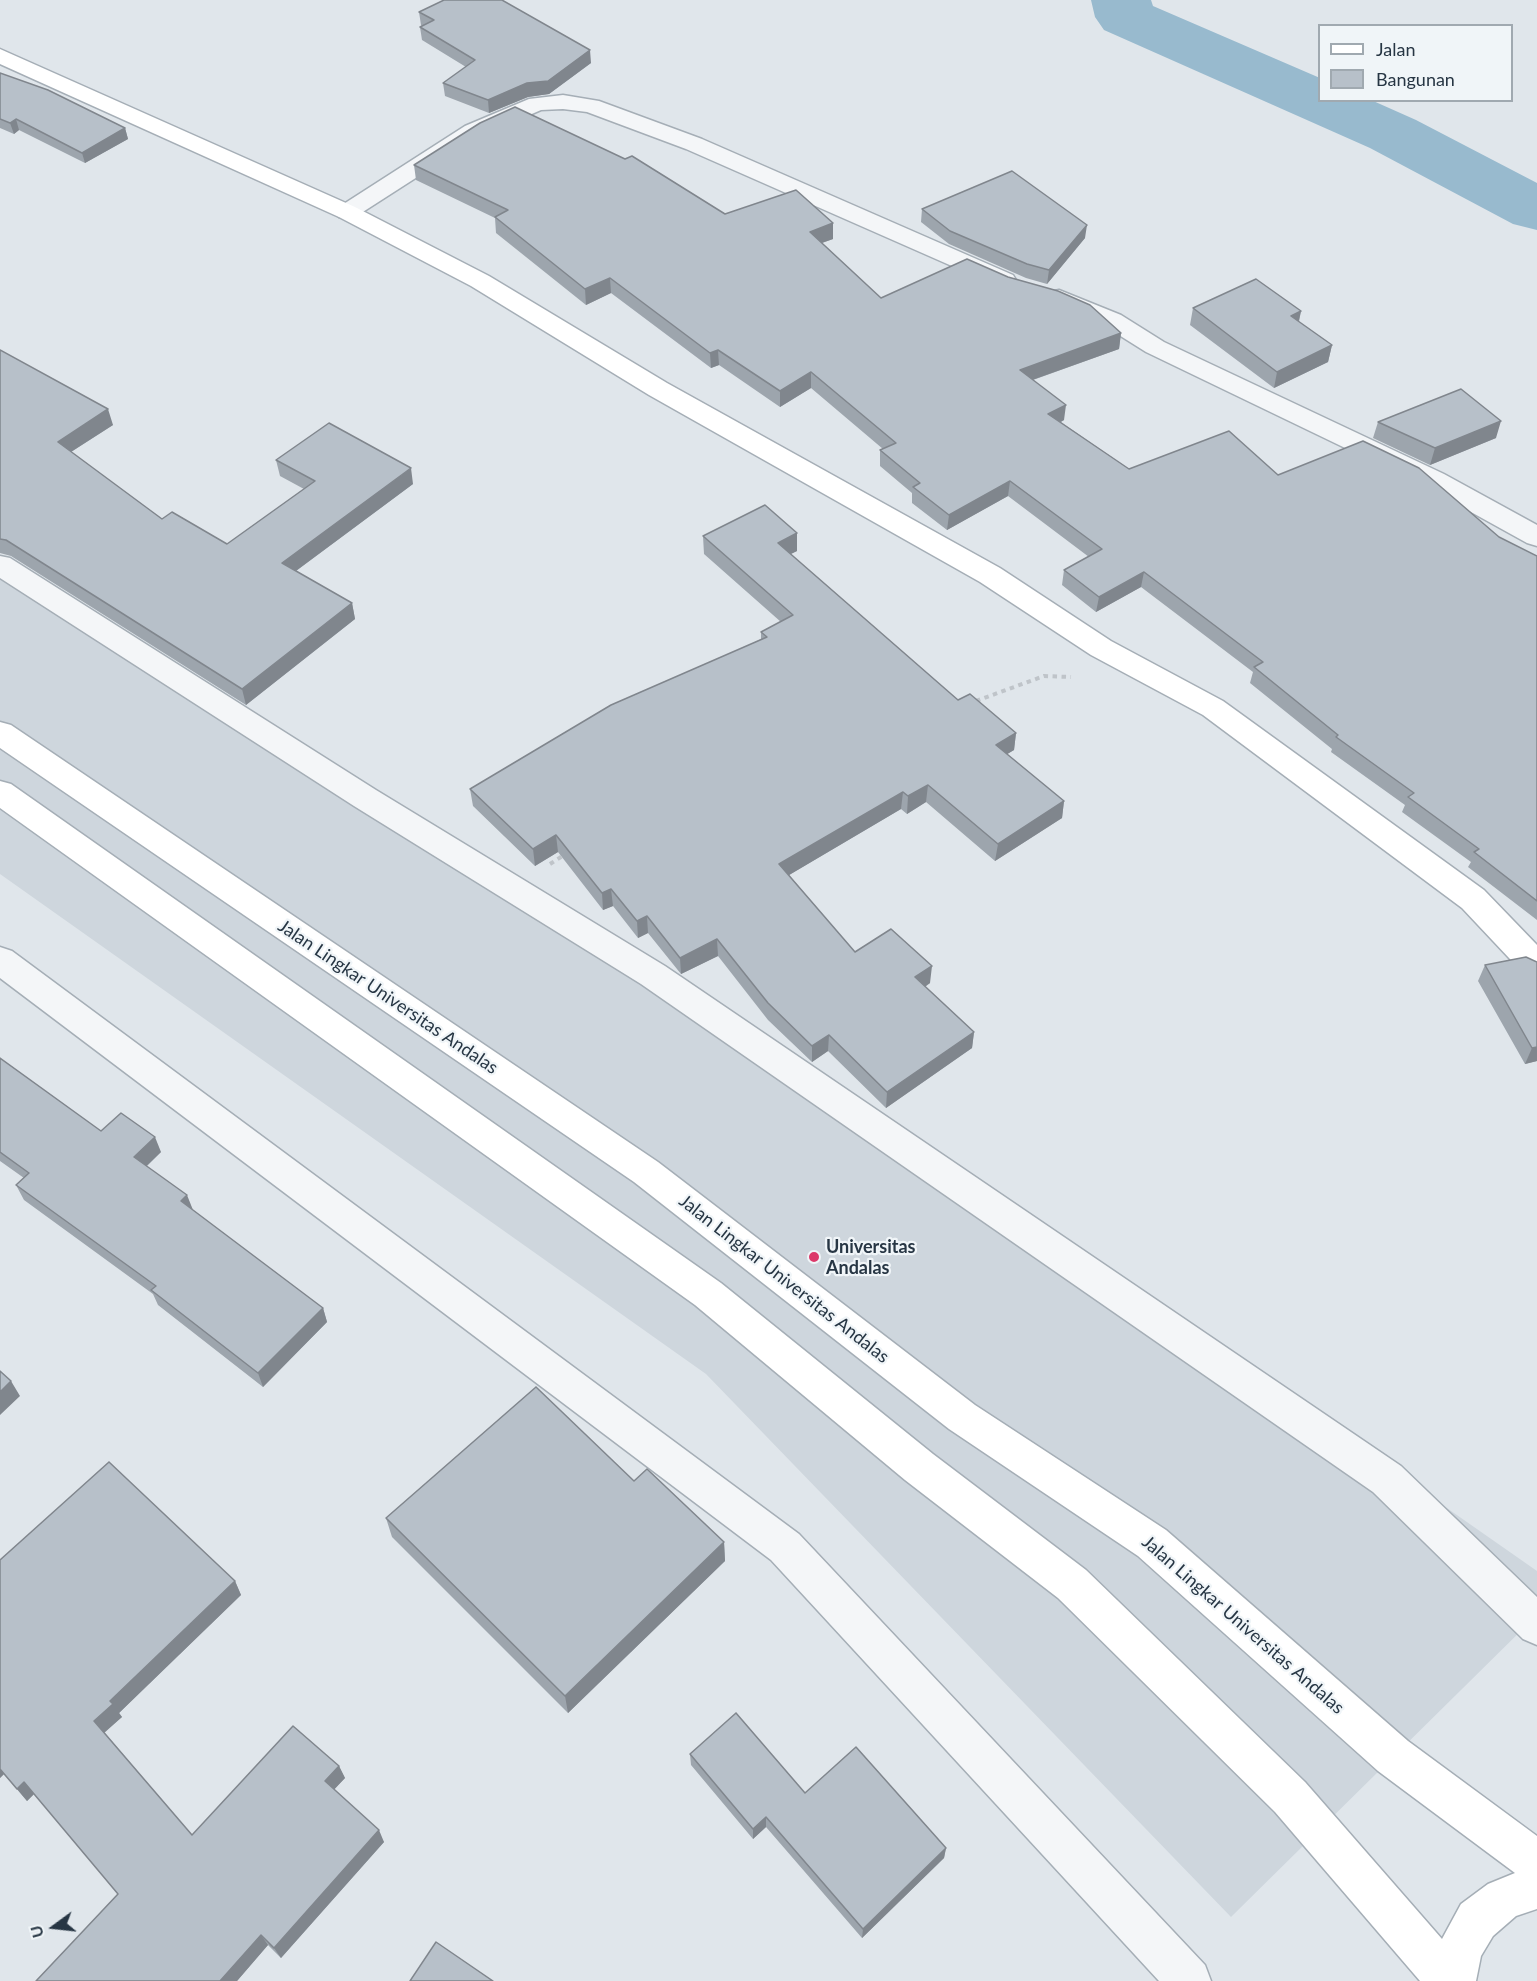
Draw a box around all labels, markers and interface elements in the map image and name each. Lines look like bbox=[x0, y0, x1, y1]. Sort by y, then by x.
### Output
legend bbox=[1318, 24, 1513, 102]
text: Jalan bbox=[1376, 38, 1415, 60]
text: Bangunan bbox=[1376, 68, 1455, 90]
street label: Jalan Lingkar Universitas Andalas bbox=[274, 915, 502, 1079]
street label: Jalan Lingkar Universitas Andalas bbox=[675, 1190, 893, 1368]
place label: Universitas Andalas bbox=[826, 1236, 916, 1278]
marker: Universitas Andalas bbox=[807, 1250, 821, 1264]
street label: Jalan Lingkar Universitas Andalas bbox=[1138, 1531, 1348, 1719]
north arrow bbox=[24, 1897, 84, 1957]
text: U bbox=[25, 1924, 47, 1940]

